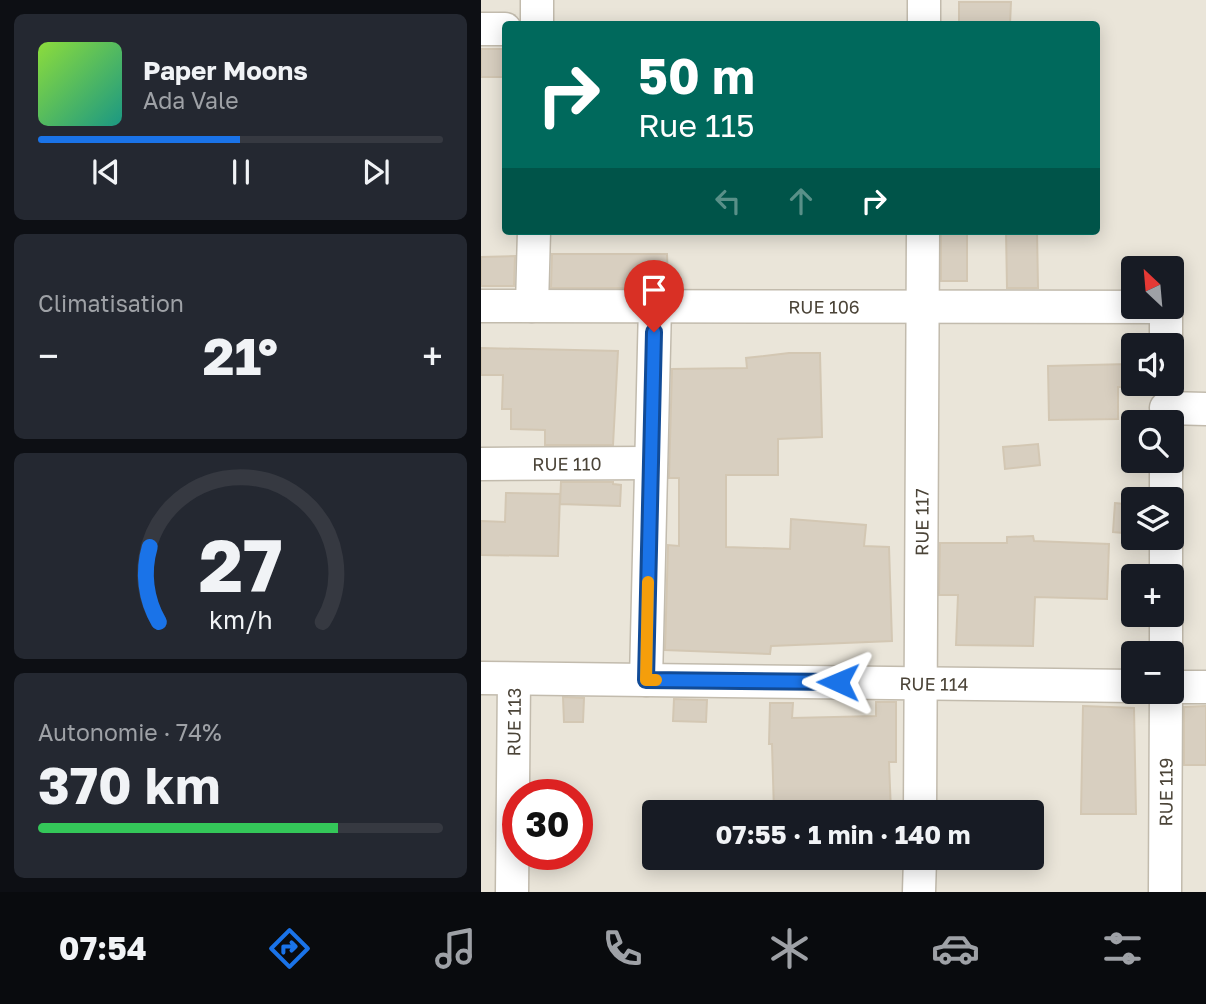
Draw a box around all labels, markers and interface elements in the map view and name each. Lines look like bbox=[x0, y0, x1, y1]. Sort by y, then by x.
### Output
text: 50 m bbox=[638, 46, 755, 105]
icon: right bbox=[523, 49, 614, 140]
text: Paper Moons bbox=[143, 55, 308, 86]
text: Ada Vale bbox=[143, 86, 239, 114]
text: Rue 115 bbox=[638, 106, 755, 144]
icon: previous bbox=[87, 153, 125, 191]
icon: pause bbox=[222, 153, 260, 191]
icon: next bbox=[357, 153, 395, 191]
icon: left bbox=[709, 182, 747, 220]
icon: ahead bbox=[782, 182, 820, 220]
icon: right bbox=[855, 182, 893, 220]
north arrow bbox=[1121, 256, 1185, 318]
map controls bbox=[1121, 256, 1184, 704]
pin bbox=[624, 260, 684, 332]
icon: arrive bbox=[635, 271, 673, 309]
text: Climatisation bbox=[38, 289, 184, 317]
street label: RUE 106 bbox=[788, 295, 860, 318]
text: 21° bbox=[203, 324, 278, 386]
text: − bbox=[38, 333, 59, 378]
text: + bbox=[422, 333, 443, 378]
button: sound bbox=[1121, 333, 1184, 396]
button: search bbox=[1121, 410, 1184, 473]
street label: RUE 110 bbox=[532, 452, 602, 475]
button: layers bbox=[1121, 487, 1184, 550]
street label: RUE 117 bbox=[910, 488, 933, 556]
text: 27 bbox=[198, 521, 283, 608]
button: + bbox=[1121, 564, 1184, 627]
text: km/h bbox=[209, 604, 272, 635]
button: − bbox=[1121, 641, 1184, 704]
position arrow bbox=[801, 645, 875, 719]
street label: RUE 114 bbox=[899, 672, 969, 695]
street label: RUE 113 bbox=[502, 688, 525, 756]
text: Autonomie · 74% bbox=[38, 718, 222, 746]
text: 370 km bbox=[38, 753, 221, 815]
street label: RUE 119 bbox=[1154, 757, 1177, 827]
speed limit sign: 30 bbox=[502, 779, 593, 870]
text: 07:55 · 1 min · 140 m bbox=[715, 819, 971, 850]
icon: directions bbox=[265, 924, 314, 973]
icon: music bbox=[431, 924, 480, 973]
icon: phone bbox=[598, 924, 647, 973]
icon: climate bbox=[765, 924, 814, 973]
icon: car bbox=[931, 924, 980, 973]
icon: filters bbox=[1098, 924, 1147, 973]
text: 07:54 bbox=[59, 929, 147, 967]

